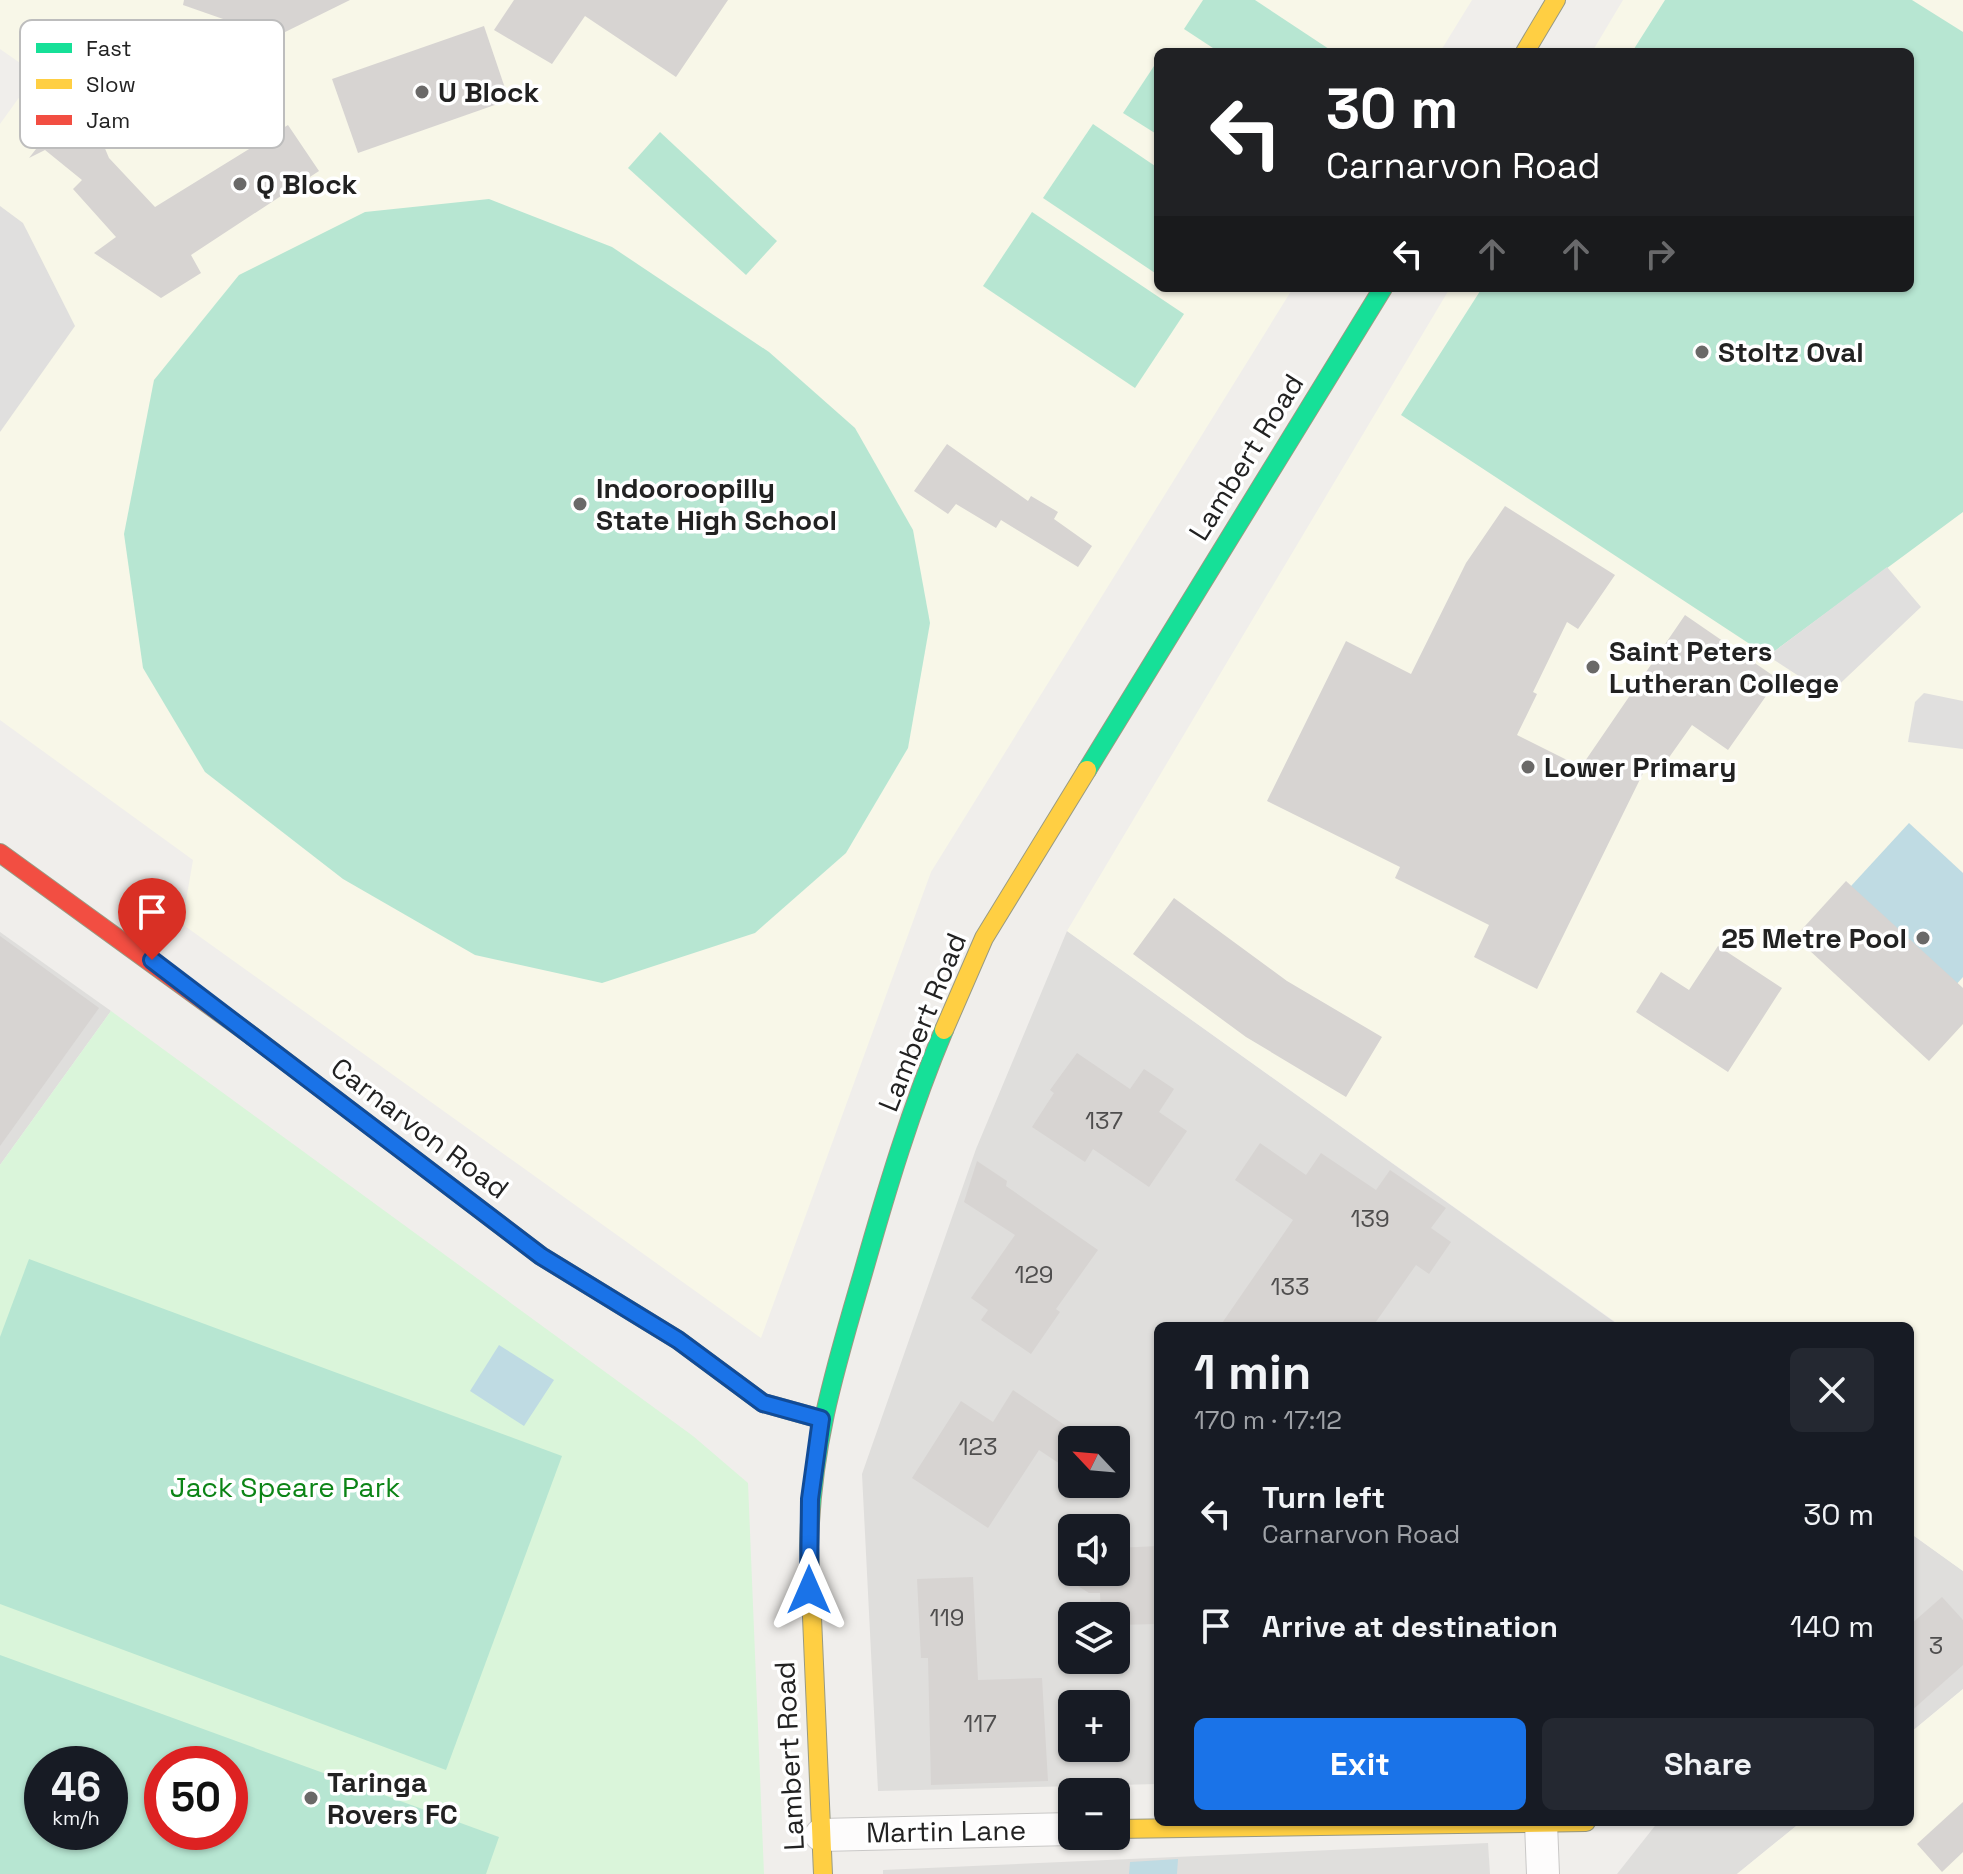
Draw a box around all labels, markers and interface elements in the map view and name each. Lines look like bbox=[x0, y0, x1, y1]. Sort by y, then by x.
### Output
legend bbox=[20, 20, 284, 148]
text: Fast bbox=[86, 34, 132, 62]
text: Slow bbox=[86, 70, 136, 98]
text: 30 m bbox=[1326, 73, 1458, 144]
place label: U Block bbox=[438, 74, 540, 110]
icon: left bbox=[1194, 80, 1298, 184]
marker: U Block bbox=[413, 83, 431, 101]
text: Jam bbox=[86, 106, 130, 134]
text: Carnarvon Road bbox=[1326, 143, 1600, 189]
place label: Q Block bbox=[256, 166, 358, 202]
marker: Q Block bbox=[231, 175, 249, 193]
icon: left bbox=[1386, 232, 1430, 276]
icon: ahead bbox=[1470, 232, 1514, 276]
icon: ahead bbox=[1554, 232, 1598, 276]
icon: right bbox=[1638, 232, 1682, 276]
place label: Stoltz Oval bbox=[1718, 334, 1864, 370]
marker: Stoltz Oval bbox=[1693, 343, 1711, 361]
street label: Lambert Road bbox=[1181, 367, 1311, 547]
place label: Indooroopilly State High School bbox=[596, 470, 837, 538]
marker: Indooroopilly State High School bbox=[571, 495, 589, 513]
place label: Saint Peters Lutheran College bbox=[1609, 633, 1839, 701]
marker: Saint Peters Lutheran College bbox=[1584, 658, 1602, 676]
place label: Lower Primary bbox=[1544, 749, 1736, 785]
marker: Lower Primary bbox=[1519, 758, 1537, 776]
pin bbox=[118, 878, 186, 960]
icon: arrive bbox=[130, 890, 174, 934]
place label: 25 Metre Pool bbox=[1721, 920, 1907, 956]
street label: Lambert Road bbox=[870, 927, 974, 1117]
marker: 25 Metre Pool bbox=[1914, 929, 1932, 947]
street label: Carnarvon Road bbox=[324, 1049, 516, 1207]
house number: 137 bbox=[1085, 1105, 1123, 1136]
house number: 139 bbox=[1350, 1203, 1390, 1234]
house number: 129 bbox=[1014, 1259, 1054, 1290]
house number: 133 bbox=[1270, 1271, 1310, 1302]
text: 1 min bbox=[1194, 1342, 1311, 1403]
button: close bbox=[1790, 1348, 1874, 1432]
text: 170 m · 17:12 bbox=[1194, 1403, 1342, 1437]
north arrow bbox=[1058, 1426, 1130, 1498]
map controls bbox=[1058, 1426, 1130, 1850]
house number: 123 bbox=[959, 1431, 997, 1462]
park label: Jack Speare Park bbox=[170, 1469, 400, 1505]
text: Turn left bbox=[1262, 1478, 1385, 1517]
icon: left bbox=[1194, 1492, 1238, 1536]
text: 30 m bbox=[1803, 1495, 1874, 1534]
button: sound bbox=[1058, 1514, 1130, 1586]
text: Carnarvon Road bbox=[1262, 1517, 1460, 1551]
position arrow bbox=[767, 1548, 851, 1632]
house number: 119 bbox=[930, 1602, 964, 1633]
button: layers bbox=[1058, 1602, 1130, 1674]
icon: arrive bbox=[1194, 1604, 1238, 1648]
text: Arrive at destination bbox=[1262, 1607, 1558, 1646]
text: 140 m bbox=[1790, 1607, 1874, 1646]
house number: 3 bbox=[1929, 1630, 1943, 1661]
street label: Lambert Road bbox=[766, 1660, 812, 1852]
button: + bbox=[1058, 1690, 1130, 1762]
house number: 117 bbox=[963, 1708, 997, 1739]
button: Exit bbox=[1194, 1718, 1526, 1810]
button: Share bbox=[1542, 1718, 1874, 1810]
speed limit sign: 50 bbox=[144, 1746, 248, 1850]
text: 46 bbox=[51, 1762, 101, 1813]
place label: Taringa Rovers FC bbox=[327, 1764, 458, 1832]
button: − bbox=[1058, 1778, 1130, 1850]
marker: Taringa Rovers FC bbox=[302, 1789, 320, 1807]
text: km/h bbox=[52, 1805, 100, 1831]
street label: Martin Lane bbox=[866, 1812, 1026, 1850]

